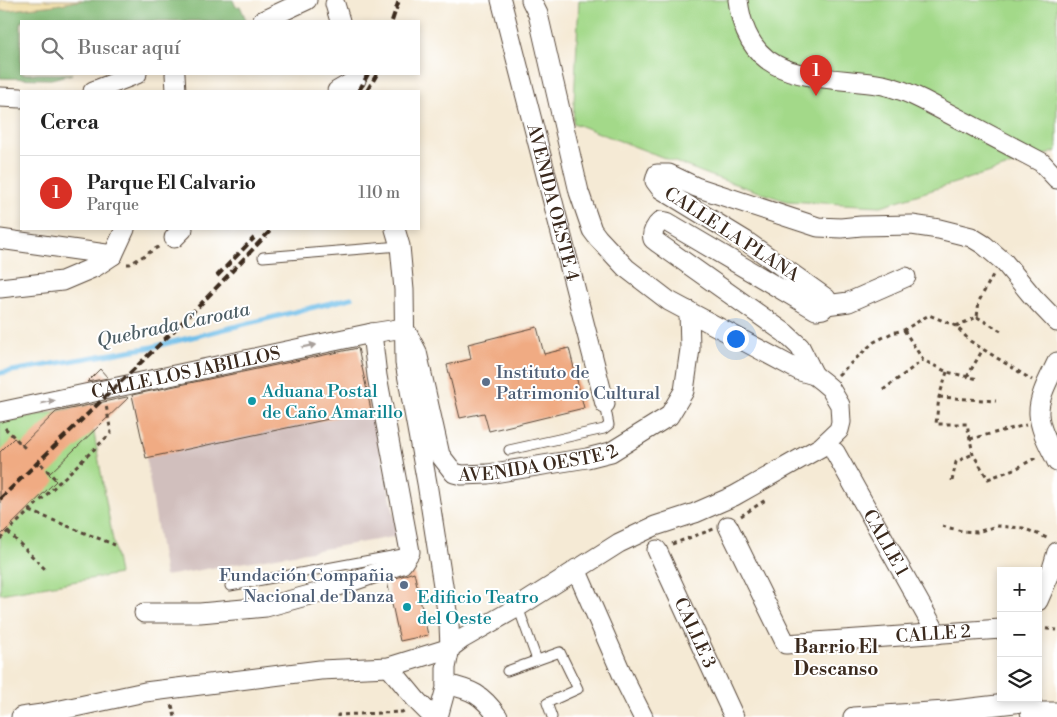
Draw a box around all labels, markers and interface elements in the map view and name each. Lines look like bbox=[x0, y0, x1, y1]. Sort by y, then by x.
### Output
search box bbox=[20, 20, 420, 75]
icon: search bbox=[38, 34, 66, 62]
text: Buscar aquí bbox=[78, 36, 180, 60]
pin: 1 bbox=[800, 55, 832, 96]
text: Cerca bbox=[40, 110, 99, 136]
street label: AVENIDA OESTE 4 bbox=[521, 121, 584, 284]
text: Parque El Calvario bbox=[87, 171, 256, 195]
street label: CALLE LA PLANA bbox=[660, 182, 804, 287]
text: 1 bbox=[52, 183, 60, 203]
text: 110 m bbox=[358, 183, 400, 203]
text: Parque bbox=[87, 195, 139, 215]
water label: Quebrada Caroata bbox=[95, 297, 252, 353]
your location bbox=[723, 326, 749, 352]
street label: CALLE LOS JABILLOS bbox=[89, 342, 283, 404]
one-way arrow bbox=[302, 342, 317, 350]
place label: Instituto de Patrimonio Cultural bbox=[496, 361, 661, 405]
marker: Instituto de Patrimonio Cultural bbox=[480, 376, 492, 388]
place label: Aduana Postal de Caño Amarillo bbox=[261, 380, 403, 424]
marker: Aduana Postal de Caño Amarillo bbox=[246, 395, 258, 407]
one-way arrow bbox=[40, 398, 55, 406]
street label: AVENIDA OESTE 2 bbox=[457, 439, 623, 487]
street label: CALLE 1 bbox=[858, 505, 913, 581]
place label: Fundación Compañia Nacional de Danza bbox=[219, 564, 395, 608]
map controls bbox=[997, 567, 1042, 702]
button: + bbox=[997, 567, 1042, 612]
marker: Fundación Compañia Nacional de Danza bbox=[398, 579, 410, 591]
place label: Edificio Teatro del Oeste bbox=[417, 586, 539, 630]
street label: CALLE 3 bbox=[668, 594, 721, 672]
marker: Edificio Teatro del Oeste bbox=[401, 601, 413, 613]
button: − bbox=[997, 612, 1042, 657]
street label: CALLE 2 bbox=[895, 620, 972, 648]
district label: Barrio El Descanso bbox=[794, 635, 878, 681]
button: layers bbox=[997, 657, 1042, 702]

